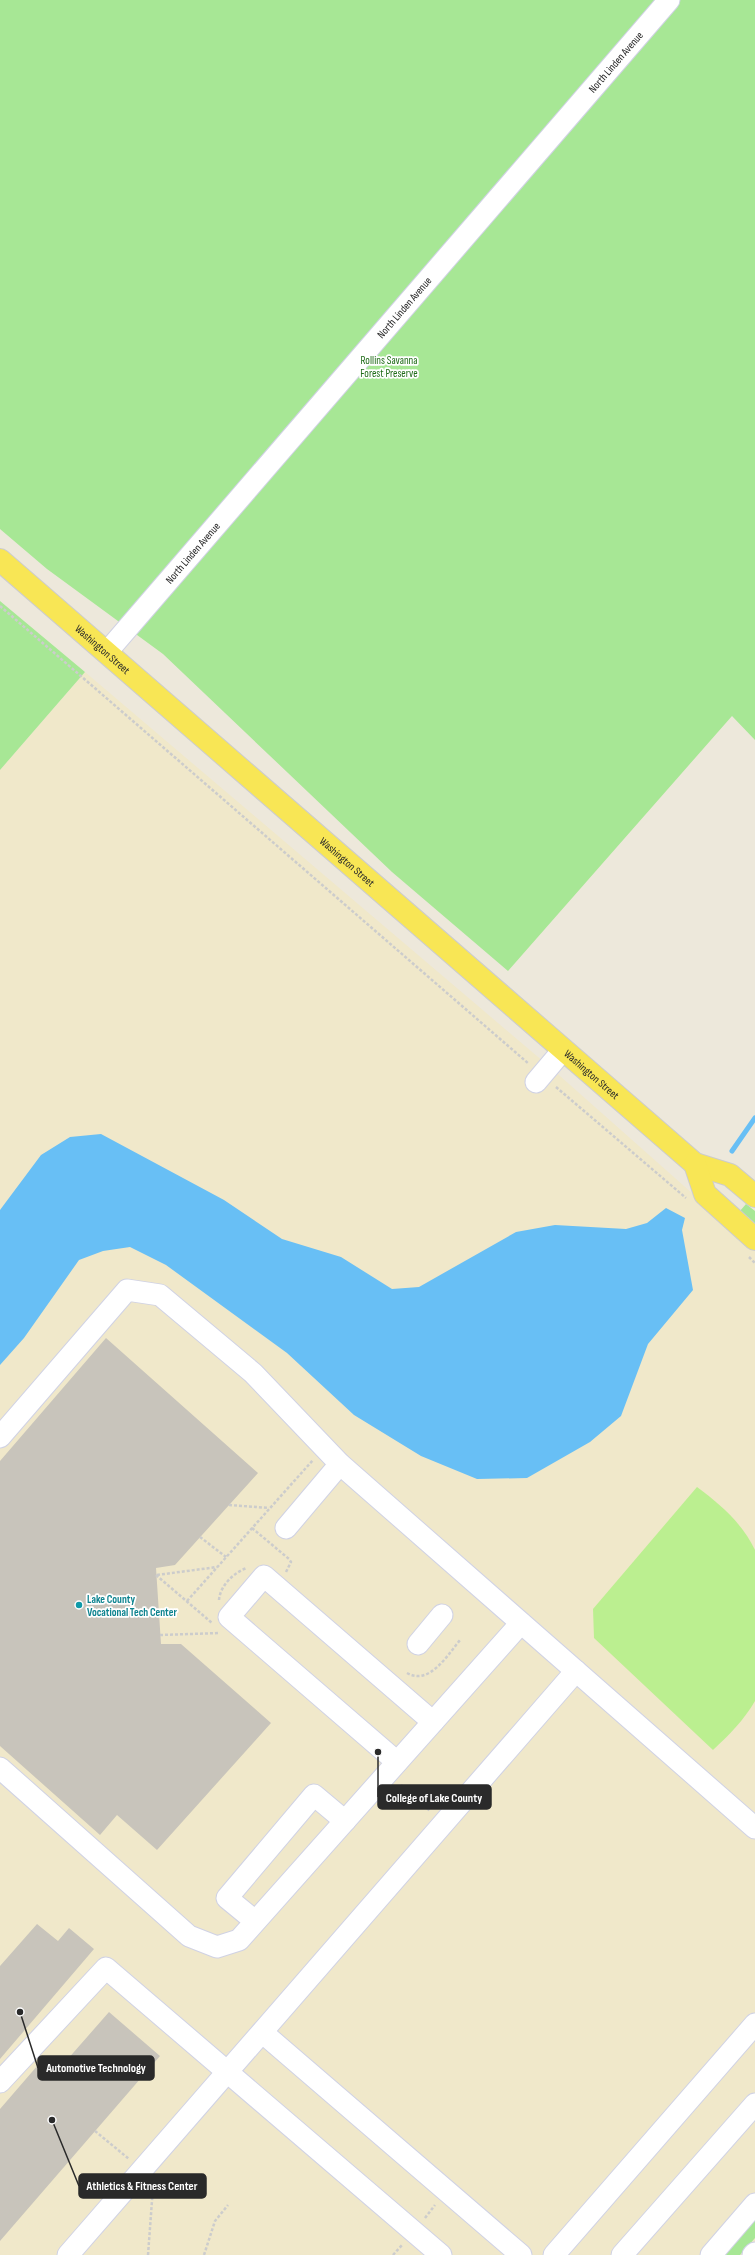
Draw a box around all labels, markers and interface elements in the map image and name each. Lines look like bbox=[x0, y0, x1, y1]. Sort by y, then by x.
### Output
street label: North Linden Avenue bbox=[586, 29, 646, 95]
street label: North Linden Avenue bbox=[374, 274, 434, 341]
park label: Rollins Savanna Forest Preserve bbox=[360, 354, 418, 380]
street label: North Linden Avenue bbox=[163, 520, 222, 586]
street label: Washington Street bbox=[73, 622, 133, 677]
street label: Washington Street bbox=[317, 834, 378, 890]
street label: Washington Street bbox=[562, 1047, 622, 1102]
place label: Lake County Vocational Tech Center bbox=[87, 1593, 177, 1619]
marker: Lake County Vocational Tech Center bbox=[74, 1600, 84, 1610]
callout: College of Lake County bbox=[378, 1785, 491, 1809]
text: College of Lake County bbox=[386, 1791, 482, 1806]
callout: Automotive Technology bbox=[38, 2056, 154, 2080]
text: Automotive Technology bbox=[45, 2061, 146, 2076]
callout: Athletics & Fitness Center bbox=[79, 2174, 206, 2198]
text: Athletics & Fitness Center bbox=[86, 2179, 198, 2194]

